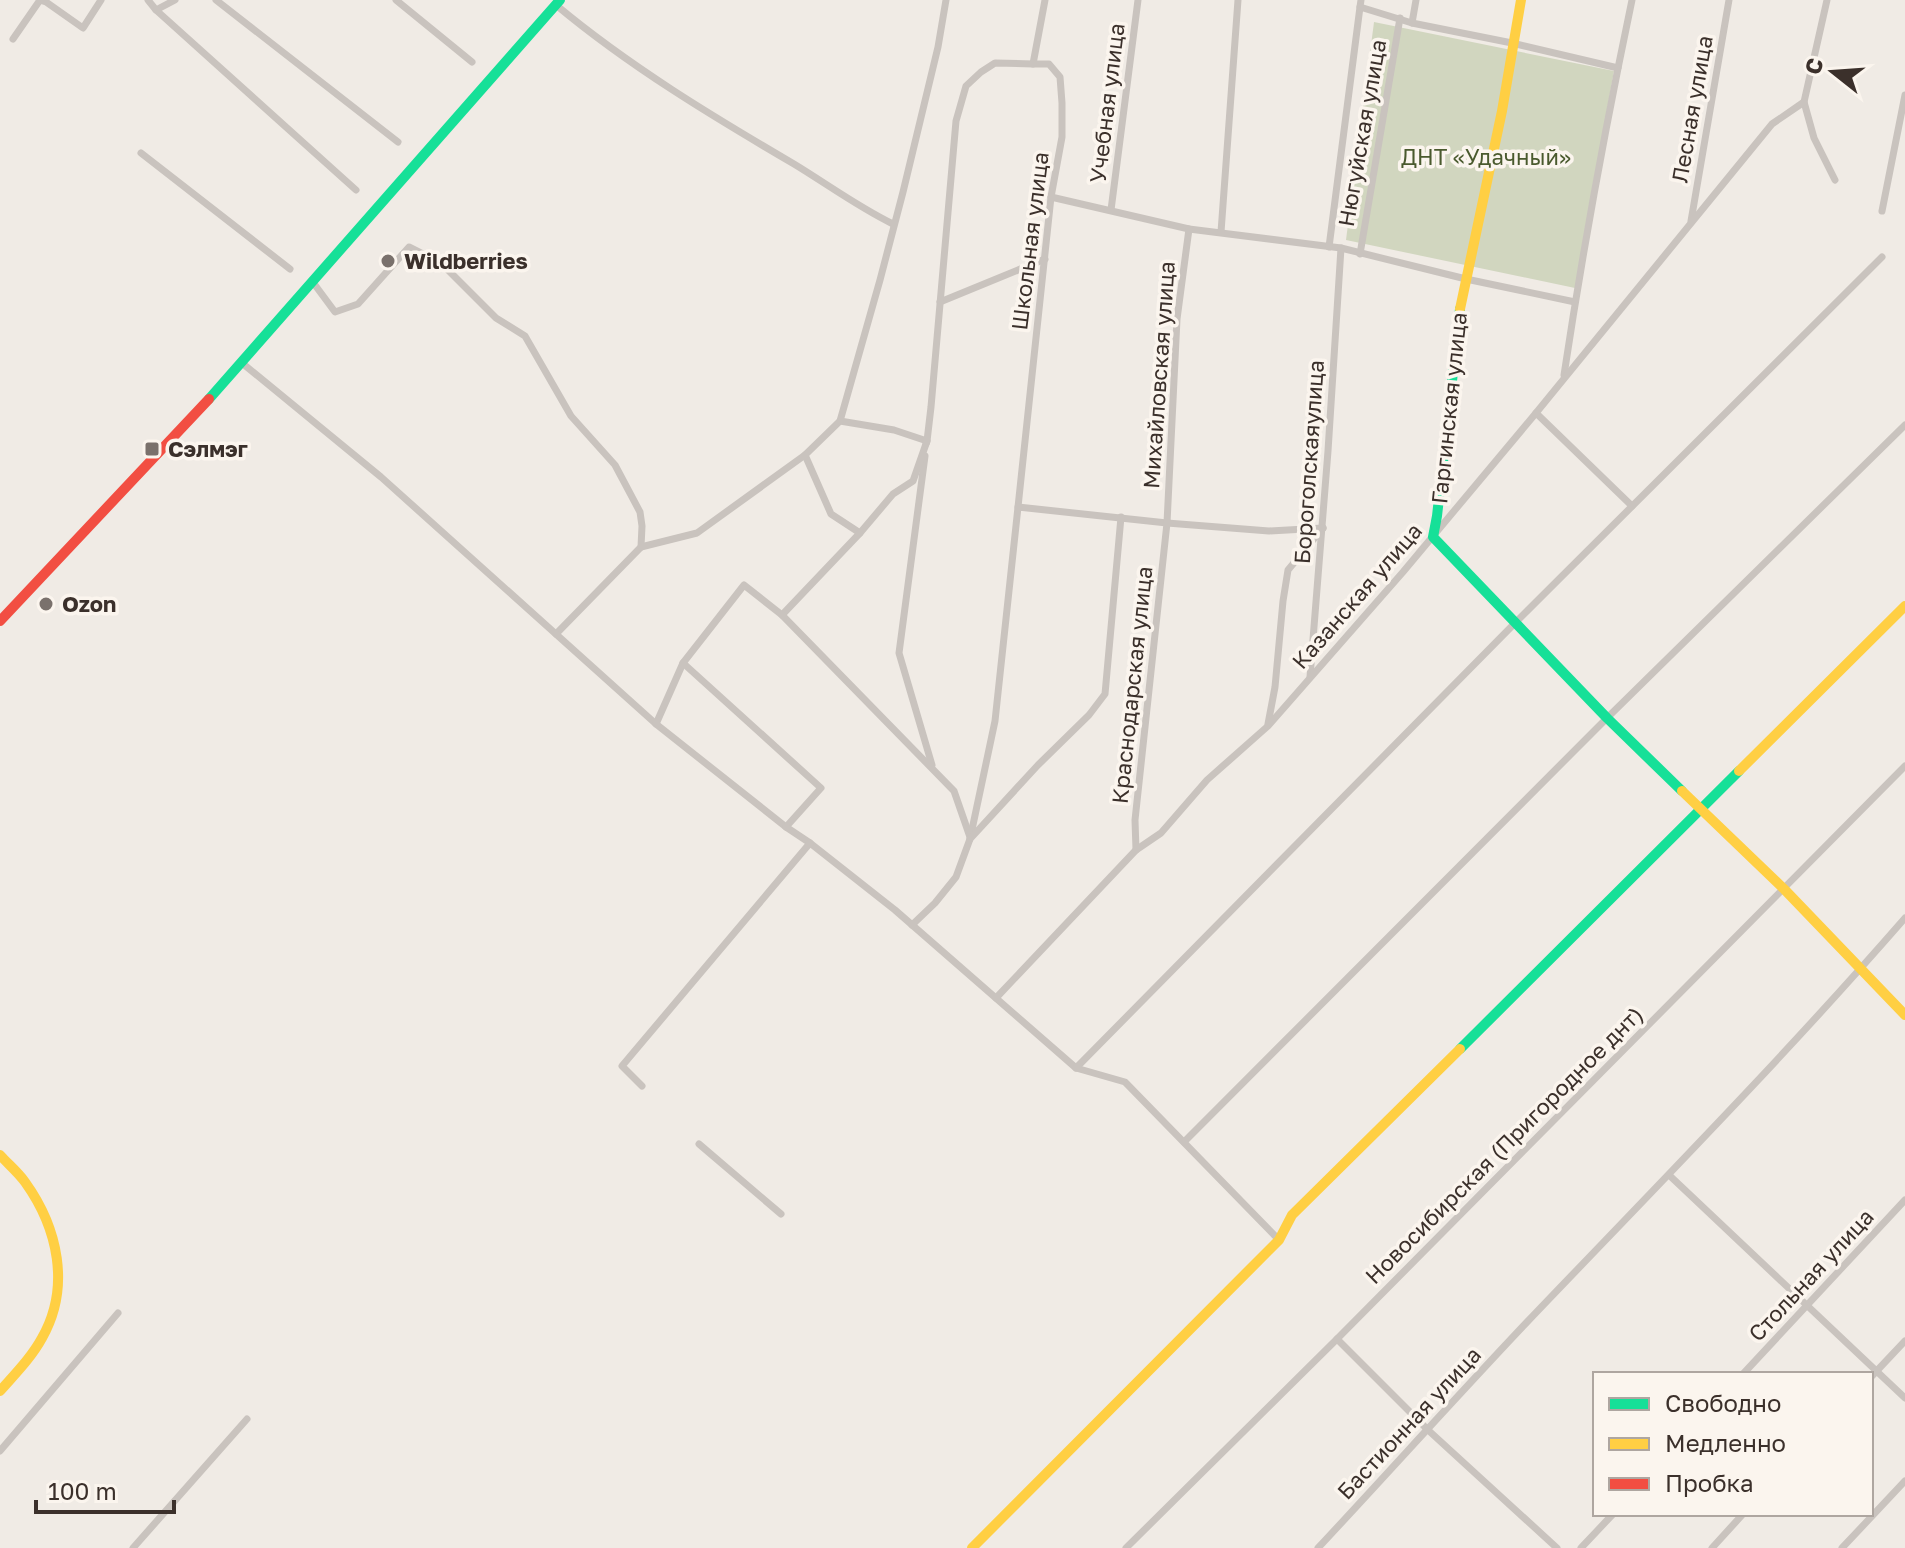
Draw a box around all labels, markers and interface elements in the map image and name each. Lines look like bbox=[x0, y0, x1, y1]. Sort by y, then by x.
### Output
street label: Учебная улица bbox=[1083, 22, 1130, 184]
north arrow bbox=[1793, 32, 1873, 112]
street label: Лесная улица bbox=[1665, 33, 1718, 185]
street label: Нюгуйская улица bbox=[1332, 37, 1391, 229]
text: С bbox=[1798, 55, 1829, 77]
park label: ДНТ «Удачный» bbox=[1401, 143, 1571, 170]
street label: Школьная улица bbox=[1005, 150, 1054, 332]
place label: Wildberries bbox=[404, 247, 528, 274]
marker: Wildberries bbox=[379, 252, 397, 270]
street label: Михайловская улица bbox=[1137, 260, 1180, 490]
street label: Гаргинская улица bbox=[1425, 311, 1472, 505]
street label: Бороголскаяулица bbox=[1288, 359, 1329, 565]
place label: Сэлмэг bbox=[168, 435, 248, 462]
marker: Сэлмэг bbox=[143, 440, 161, 458]
street label: Казанская улица bbox=[1286, 517, 1427, 674]
street label: Краснодарская улица bbox=[1106, 565, 1157, 805]
place label: Ozon bbox=[62, 590, 116, 617]
marker: Ozon bbox=[37, 595, 55, 613]
street label: Новосибирская (Пригородное днт) bbox=[1359, 1000, 1648, 1289]
street label: Стольная улица bbox=[1742, 1203, 1879, 1346]
street label: Бастионная улица bbox=[1331, 1341, 1486, 1504]
legend bbox=[1593, 1372, 1873, 1516]
text: Свободно bbox=[1665, 1388, 1781, 1417]
text: Медленно bbox=[1665, 1428, 1786, 1457]
scale bar bbox=[36, 1464, 174, 1514]
text: Пробка bbox=[1665, 1468, 1754, 1497]
text: 100 m bbox=[48, 1476, 117, 1505]

